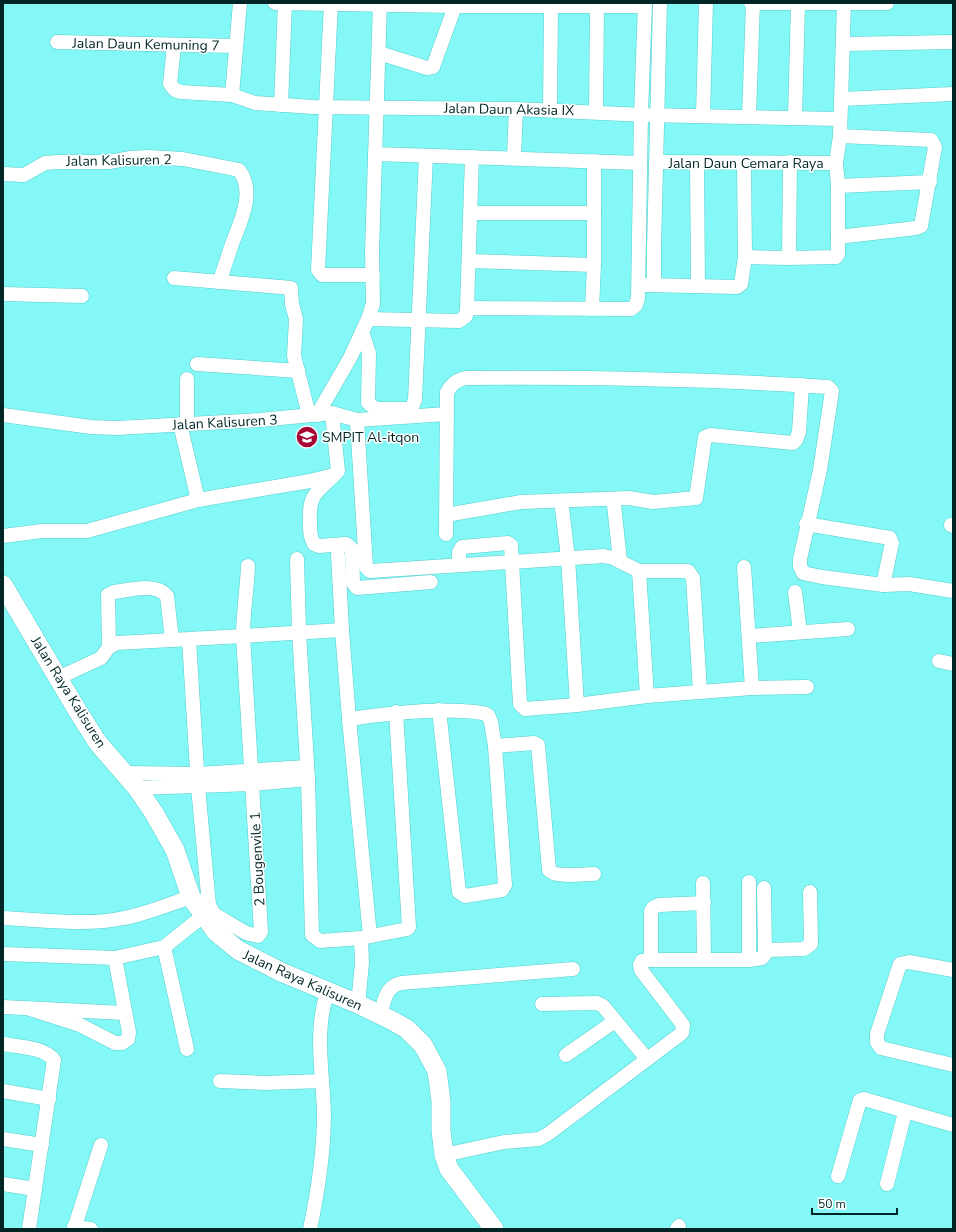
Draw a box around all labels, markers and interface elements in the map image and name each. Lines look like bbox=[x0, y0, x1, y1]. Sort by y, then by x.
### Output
street label: Jalan Daun Kemuning 7 bbox=[71, 34, 220, 55]
street label: Jalan Daun Akasia IX bbox=[443, 99, 574, 120]
street label: Jalan Kalisuren 2 bbox=[65, 150, 172, 171]
street label: Jalan Daun Cemara Raya bbox=[667, 154, 824, 173]
street label: Jalan Kalisuren 3 bbox=[171, 410, 278, 435]
school or university icon: SMPIT Al-itqon bbox=[294, 424, 320, 450]
place label: SMPIT Al-itqon bbox=[322, 428, 419, 447]
street label: Jalan Raya Kalisuren bbox=[26, 632, 111, 752]
street label: 2 Bougenvile 1 bbox=[246, 811, 269, 907]
street label: Jalan Raya Kalisuren bbox=[239, 945, 365, 1015]
scale bar bbox=[812, 1190, 897, 1216]
text: 50 m bbox=[818, 1196, 846, 1212]

